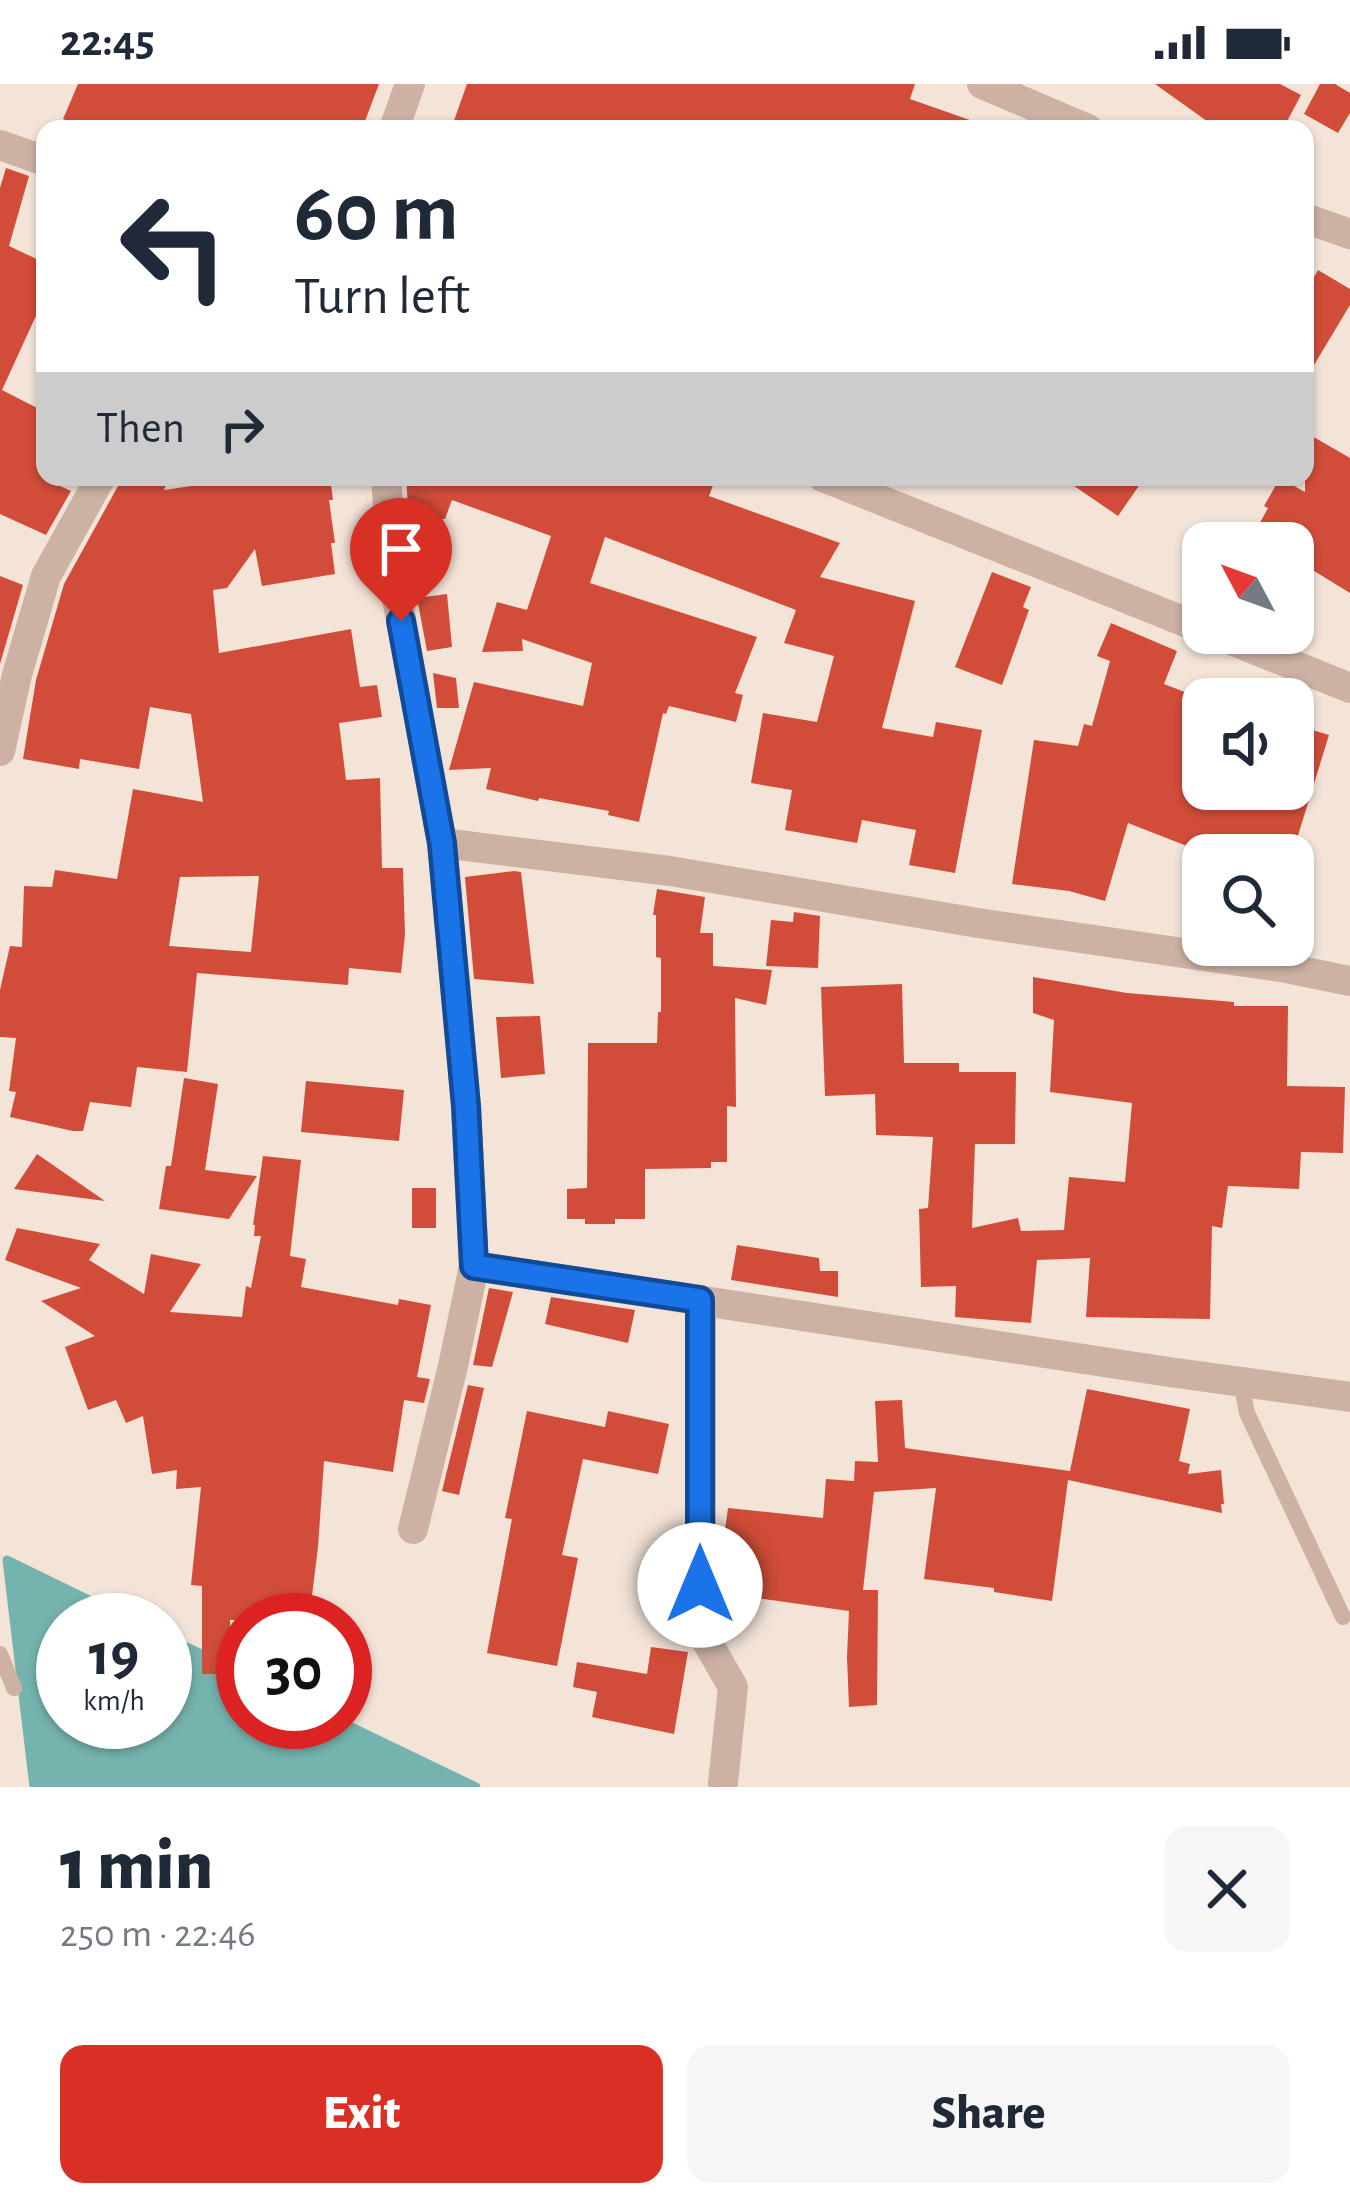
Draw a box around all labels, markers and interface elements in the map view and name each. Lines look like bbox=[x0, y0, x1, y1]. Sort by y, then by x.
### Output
text: 22:45 bbox=[60, 19, 155, 64]
icon: left bbox=[96, 168, 252, 324]
text: 60 m bbox=[294, 172, 459, 256]
text: Turn left bbox=[294, 270, 470, 324]
icon: right bbox=[209, 396, 275, 462]
text: Then bbox=[96, 406, 185, 451]
pin bbox=[350, 498, 452, 621]
icon: arrive bbox=[368, 516, 434, 582]
north arrow bbox=[1182, 522, 1314, 654]
map controls bbox=[1182, 522, 1314, 966]
button: sound bbox=[1182, 678, 1314, 810]
button: search bbox=[1182, 834, 1314, 966]
position arrow bbox=[637, 1522, 763, 1648]
speed limit sign: 30 bbox=[216, 1593, 372, 1749]
text: 19 bbox=[89, 1626, 139, 1686]
text: km/h bbox=[83, 1686, 145, 1716]
button: close bbox=[1164, 1826, 1290, 1952]
text: 1 min bbox=[60, 1830, 213, 1902]
text: 250 m · 22:46 bbox=[60, 1915, 256, 1954]
button: Exit bbox=[60, 2045, 663, 2183]
button: Share bbox=[687, 2045, 1290, 2183]

